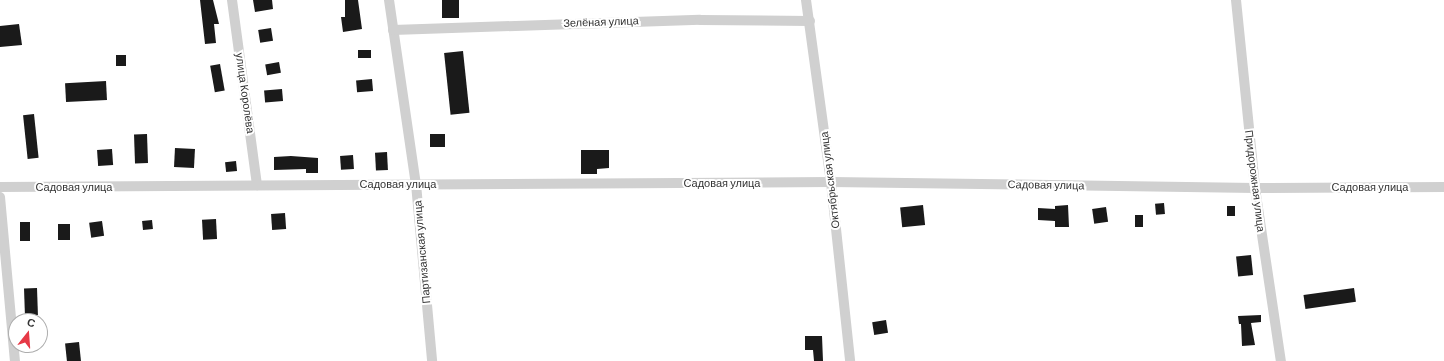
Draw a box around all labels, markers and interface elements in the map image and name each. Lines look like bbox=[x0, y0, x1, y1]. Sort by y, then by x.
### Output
street label: Зелёная улица bbox=[563, 14, 639, 30]
street label: улица Королёва bbox=[233, 52, 257, 134]
street label: Придорожная улица bbox=[1242, 129, 1268, 233]
street label: Октябрьская улица bbox=[817, 131, 843, 229]
street label: Садовая улица bbox=[684, 176, 760, 190]
street label: Садовая улица bbox=[360, 177, 436, 191]
street label: Садовая улица bbox=[1007, 178, 1085, 192]
street label: Садовая улица bbox=[36, 180, 112, 194]
street label: Садовая улица bbox=[1332, 180, 1408, 194]
street label: Партизанская улица bbox=[411, 200, 433, 304]
north arrow bbox=[8, 313, 48, 353]
text: С bbox=[26, 315, 37, 329]

